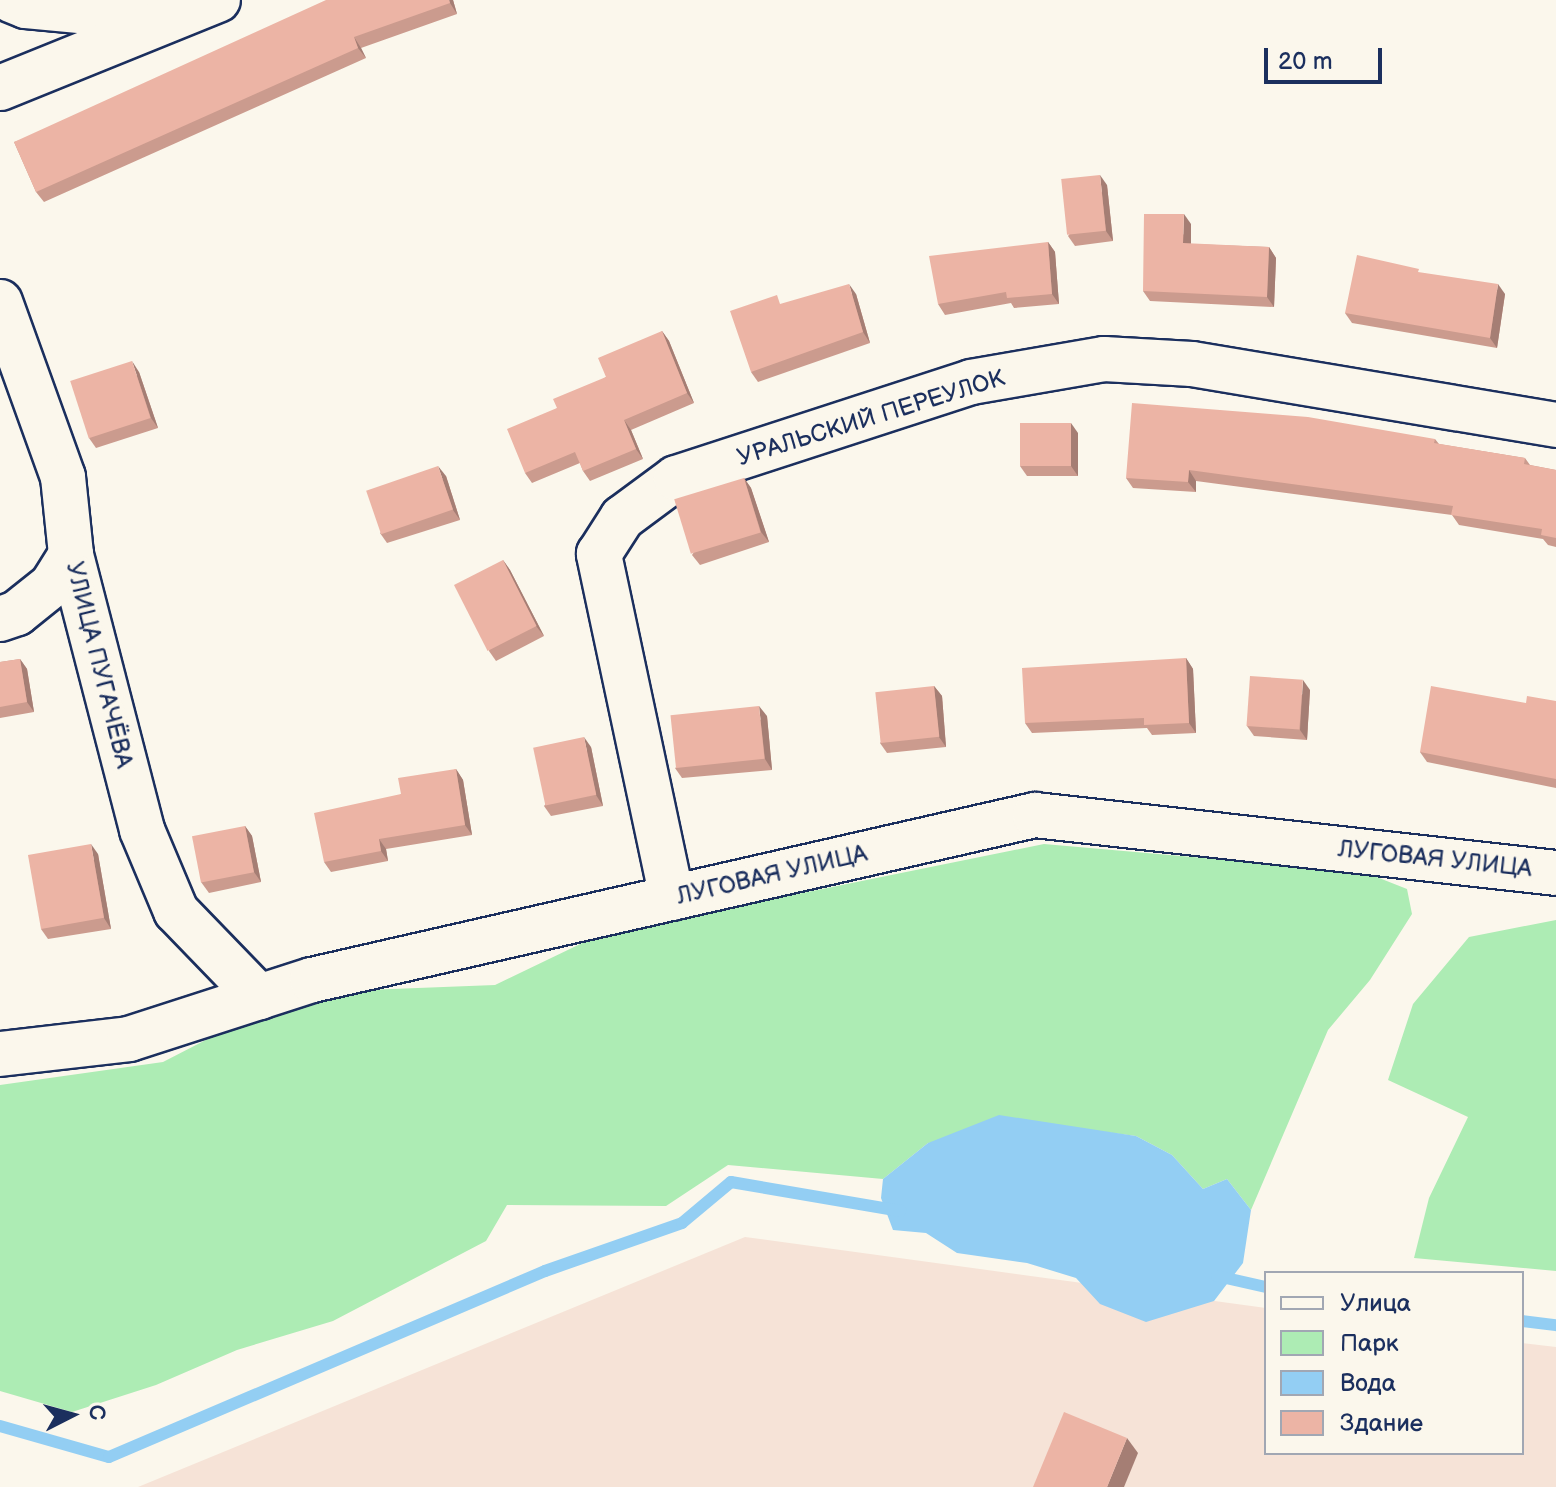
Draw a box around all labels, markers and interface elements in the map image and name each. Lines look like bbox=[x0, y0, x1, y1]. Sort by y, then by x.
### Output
scale bar bbox=[1268, 32, 1386, 82]
text: 20 m bbox=[1278, 47, 1333, 76]
street label: УРАЛЬСКИЙ ПЕРЕУЛОК bbox=[734, 364, 1008, 472]
street label: УЛИЦА ПУГАЧЁВА bbox=[59, 559, 139, 771]
street label: ЛУГОВАЯ УЛИЦА bbox=[1337, 834, 1533, 884]
street label: ЛУГОВАЯ УЛИЦА bbox=[674, 839, 870, 911]
legend bbox=[1264, 1271, 1524, 1455]
text: Улица bbox=[1340, 1289, 1411, 1318]
text: Парк bbox=[1340, 1329, 1398, 1358]
text: Вода bbox=[1340, 1369, 1396, 1398]
north arrow bbox=[32, 1375, 112, 1455]
text: С bbox=[82, 1403, 111, 1421]
text: Здание bbox=[1340, 1409, 1423, 1438]

